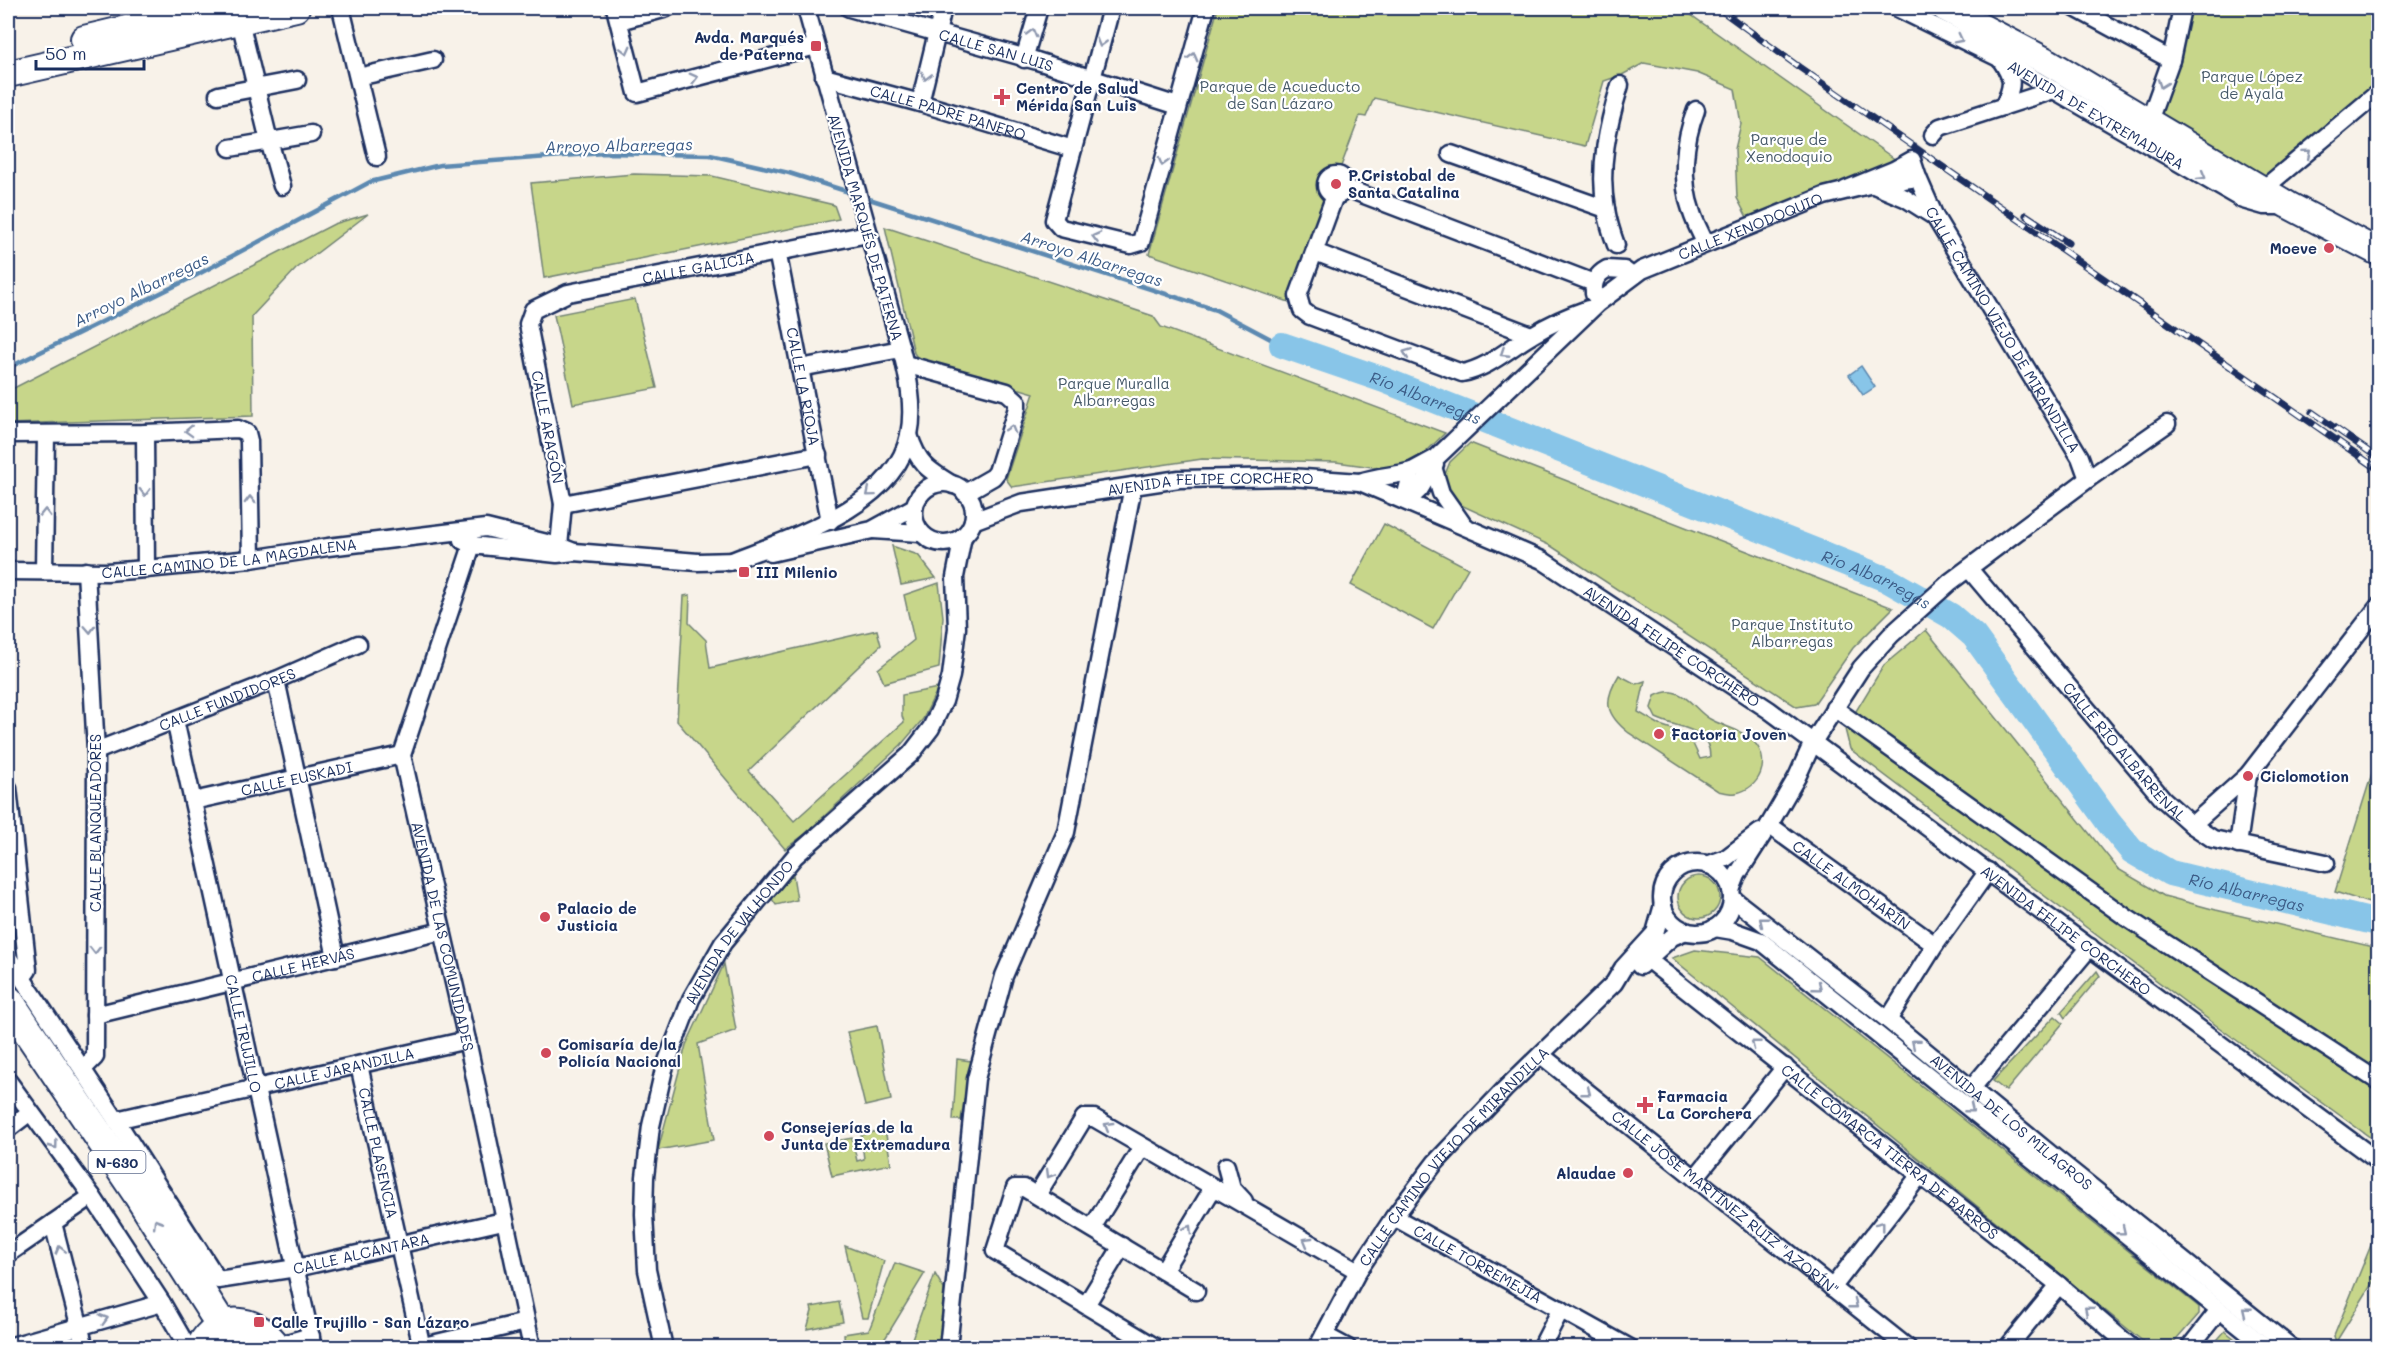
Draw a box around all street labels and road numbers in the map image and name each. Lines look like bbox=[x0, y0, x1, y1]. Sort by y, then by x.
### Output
street label: CALLE SAN LUIS bbox=[937, 24, 1056, 76]
street label: AVENIDA DE EXTREMADURA bbox=[2004, 55, 2188, 174]
street label: CALLE PADRE PANERO bbox=[868, 80, 1029, 144]
street label: AVENIDA MARQUÉS DE PATERNA bbox=[824, 111, 908, 343]
street label: CALLE XENODOQUIO bbox=[1675, 188, 1826, 264]
street label: CALLE CAMINO VIEJO DE MIRANDILLA bbox=[1922, 203, 2085, 456]
street label: CALLE GALICIA bbox=[640, 247, 756, 288]
street label: CALLE LA RIOJA bbox=[782, 326, 825, 447]
street label: CALLE ARAGÓN bbox=[527, 369, 569, 485]
street label: AVENIDA FELIPE CORCHERO bbox=[1106, 467, 1314, 500]
street label: CALLE CAMINO DE LA MAGDALENA bbox=[102, 534, 358, 582]
street label: AVENIDA FELIPE CORCHERO bbox=[1580, 580, 1764, 711]
street label: CALLE FUNDIDORES bbox=[156, 663, 299, 735]
street label: CALLE RÍO ALBARRENAL bbox=[2059, 678, 2191, 825]
street label: CALLE BLANQUEADORES bbox=[85, 734, 105, 912]
street label: CALLE EUSKADI bbox=[239, 756, 355, 800]
street label: AVENIDA DE LAS COMUNIDADES bbox=[407, 819, 479, 1053]
street label: CALLE ALMOHARÍN bbox=[1789, 835, 1915, 934]
street label: AVENIDA DE VALHONDO bbox=[680, 856, 798, 1007]
street label: AVENIDA FELIPE CORCHERO bbox=[1977, 860, 2155, 1000]
street label: CALLE HERVÁS bbox=[250, 943, 356, 987]
street label: CALLE TRUJILLO bbox=[221, 972, 267, 1095]
street label: CALLE JARANDILLA bbox=[272, 1042, 416, 1094]
street label: CALLE CAMINO VIEJO DE MIRANDILLA bbox=[1354, 1042, 1553, 1270]
street label: AVENIDA DE LOS MILAGROS bbox=[1926, 1049, 2097, 1194]
street label: CALLE COMARCA TIERRA DE BARROS bbox=[1777, 1059, 2003, 1244]
street label: CALLE PLASENCIA bbox=[354, 1085, 403, 1220]
street label: CALLE JOSÉ MARTÍNEZ RUIZ "AZORÍN" bbox=[1608, 1105, 1843, 1299]
road number: N-630 bbox=[88, 1151, 146, 1173]
street label: CALLE TORREMEJÍA bbox=[1410, 1220, 1546, 1307]
street label: CALLE ALCÁNTARA bbox=[291, 1228, 431, 1278]

